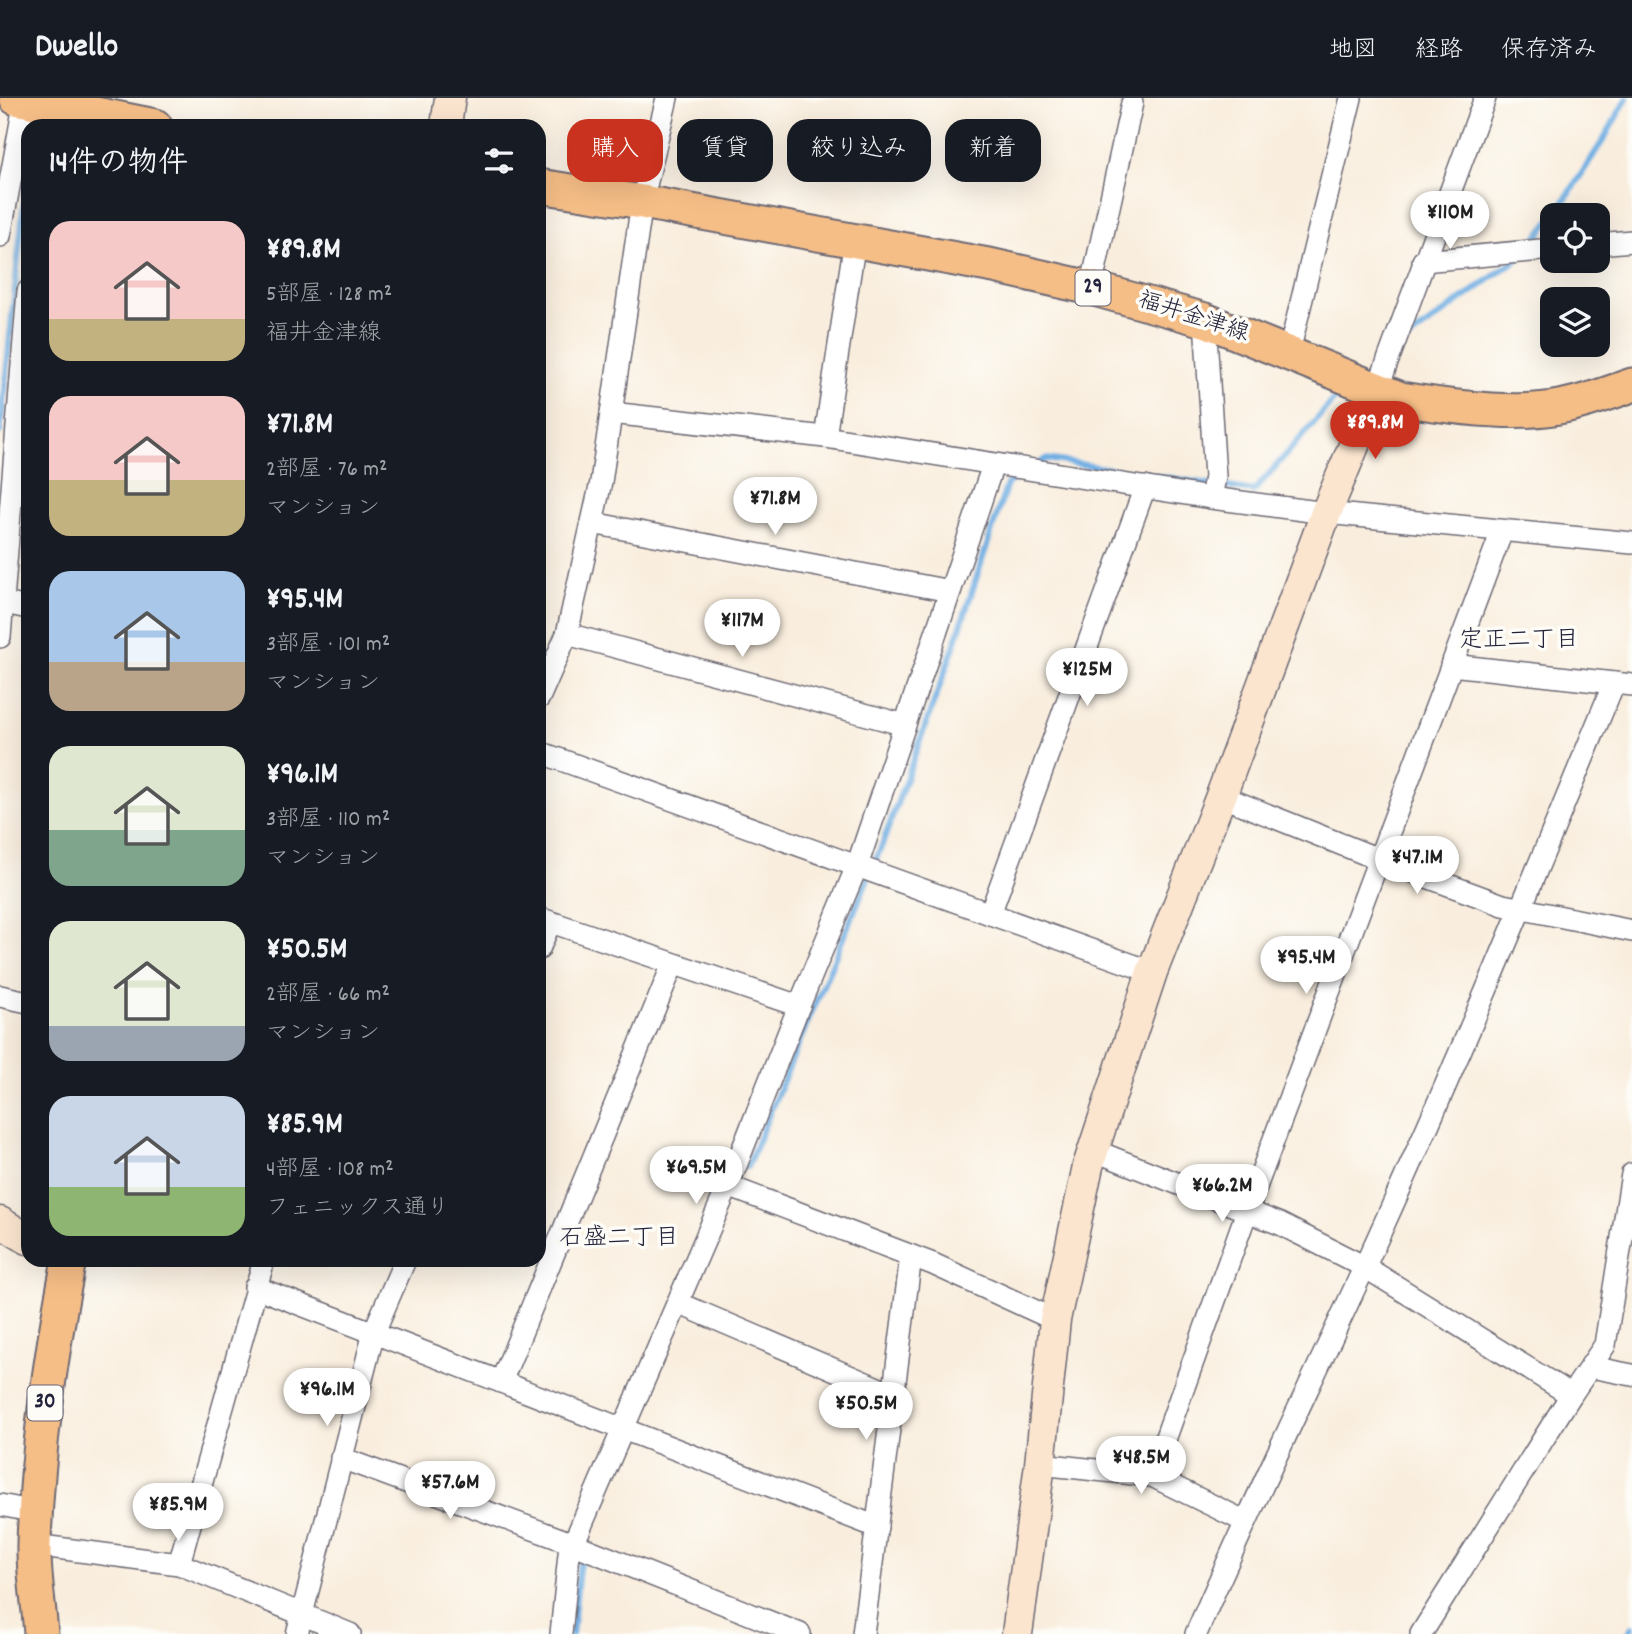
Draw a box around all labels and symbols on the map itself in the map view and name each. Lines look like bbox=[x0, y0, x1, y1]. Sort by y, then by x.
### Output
pin: ¥110M bbox=[1401, 192, 1499, 251]
road number: 29 bbox=[1076, 270, 1110, 306]
street label: 福井金津線 bbox=[1133, 285, 1253, 351]
pin: ¥89.8M bbox=[1318, 402, 1432, 461]
pin: ¥71.8M bbox=[718, 478, 832, 537]
pin: ¥117M bbox=[693, 600, 791, 659]
district label: 定正二丁目 bbox=[1459, 624, 1579, 658]
pin: ¥125M bbox=[1038, 648, 1136, 708]
pin: ¥47.1M bbox=[1360, 836, 1474, 896]
pin: ¥95.4M bbox=[1249, 936, 1363, 996]
pin: ¥69.5M bbox=[639, 1146, 753, 1206]
pin: ¥66.2M bbox=[1165, 1164, 1279, 1224]
district label: 石盛二丁目 bbox=[559, 1222, 679, 1256]
pin: ¥96.1M bbox=[270, 1368, 384, 1428]
pin: ¥50.5M bbox=[809, 1382, 923, 1442]
road number: 30 bbox=[28, 1386, 62, 1420]
pin: ¥48.5M bbox=[1084, 1436, 1198, 1496]
pin: ¥57.6M bbox=[393, 1462, 507, 1521]
pin: ¥85.9M bbox=[121, 1484, 235, 1543]

